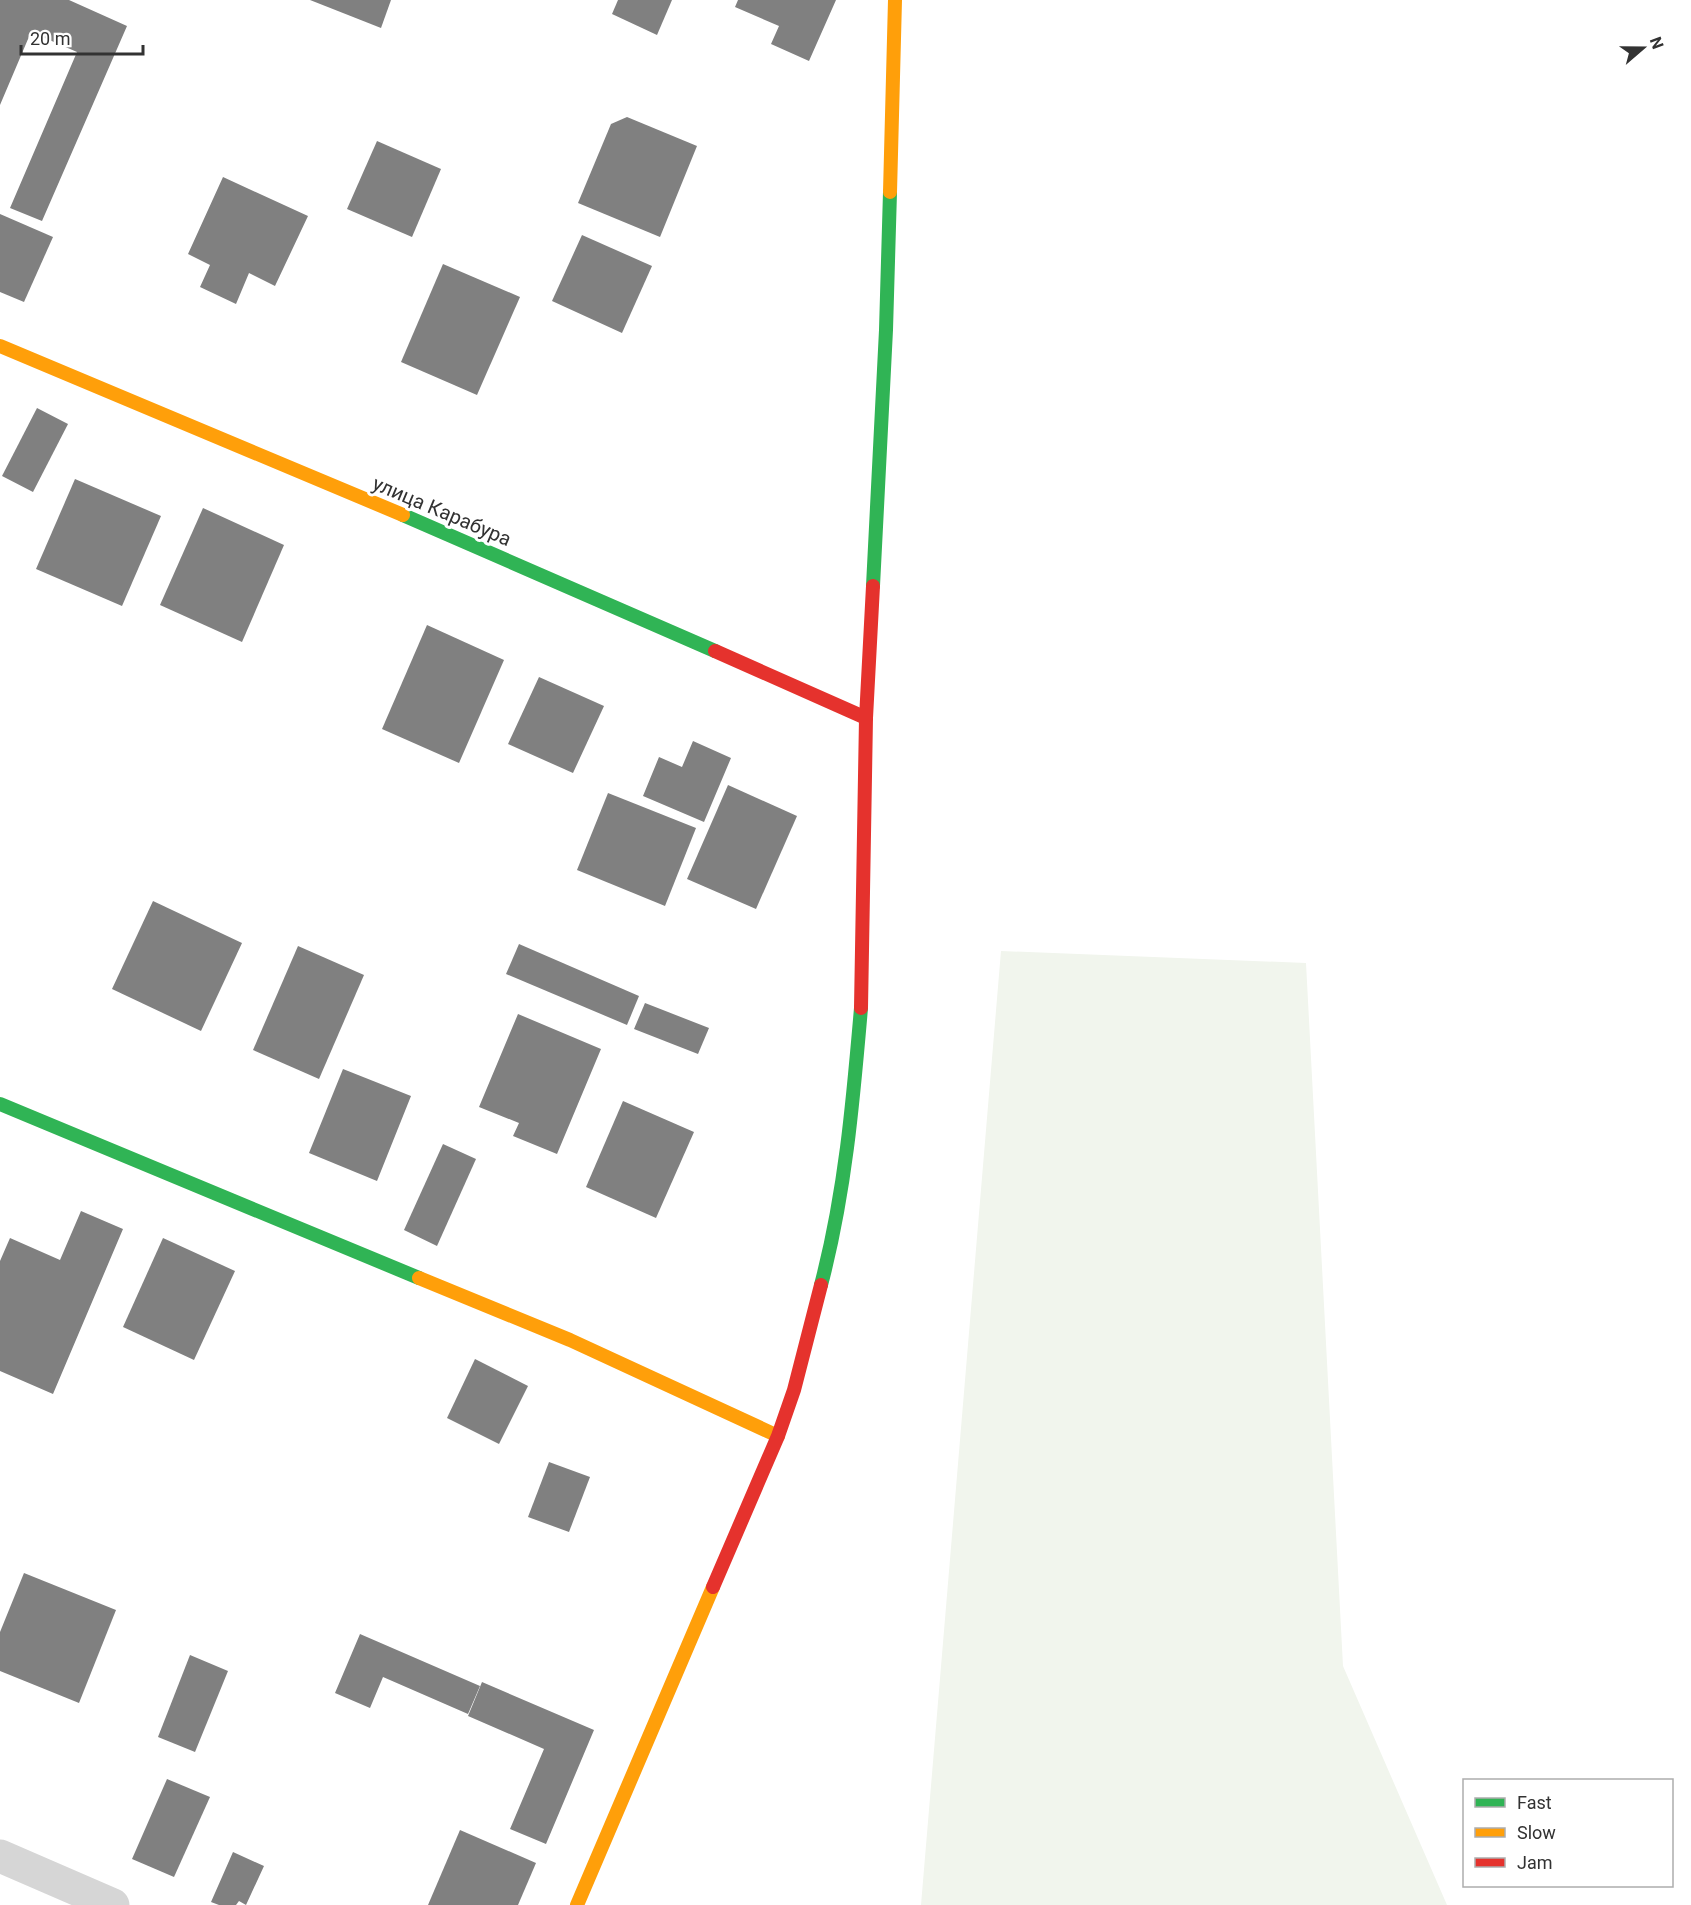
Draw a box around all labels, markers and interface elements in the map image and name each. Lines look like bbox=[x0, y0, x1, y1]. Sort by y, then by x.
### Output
scale bar bbox=[21, 18, 142, 56]
north arrow bbox=[1613, 18, 1673, 78]
text: 20 m bbox=[30, 28, 70, 49]
text: N bbox=[1646, 34, 1667, 52]
street label: улица Карабура bbox=[369, 471, 515, 551]
legend bbox=[1463, 1779, 1673, 1887]
text: Fast bbox=[1517, 1792, 1552, 1813]
text: Slow bbox=[1517, 1822, 1556, 1843]
text: Jam bbox=[1517, 1852, 1553, 1873]

